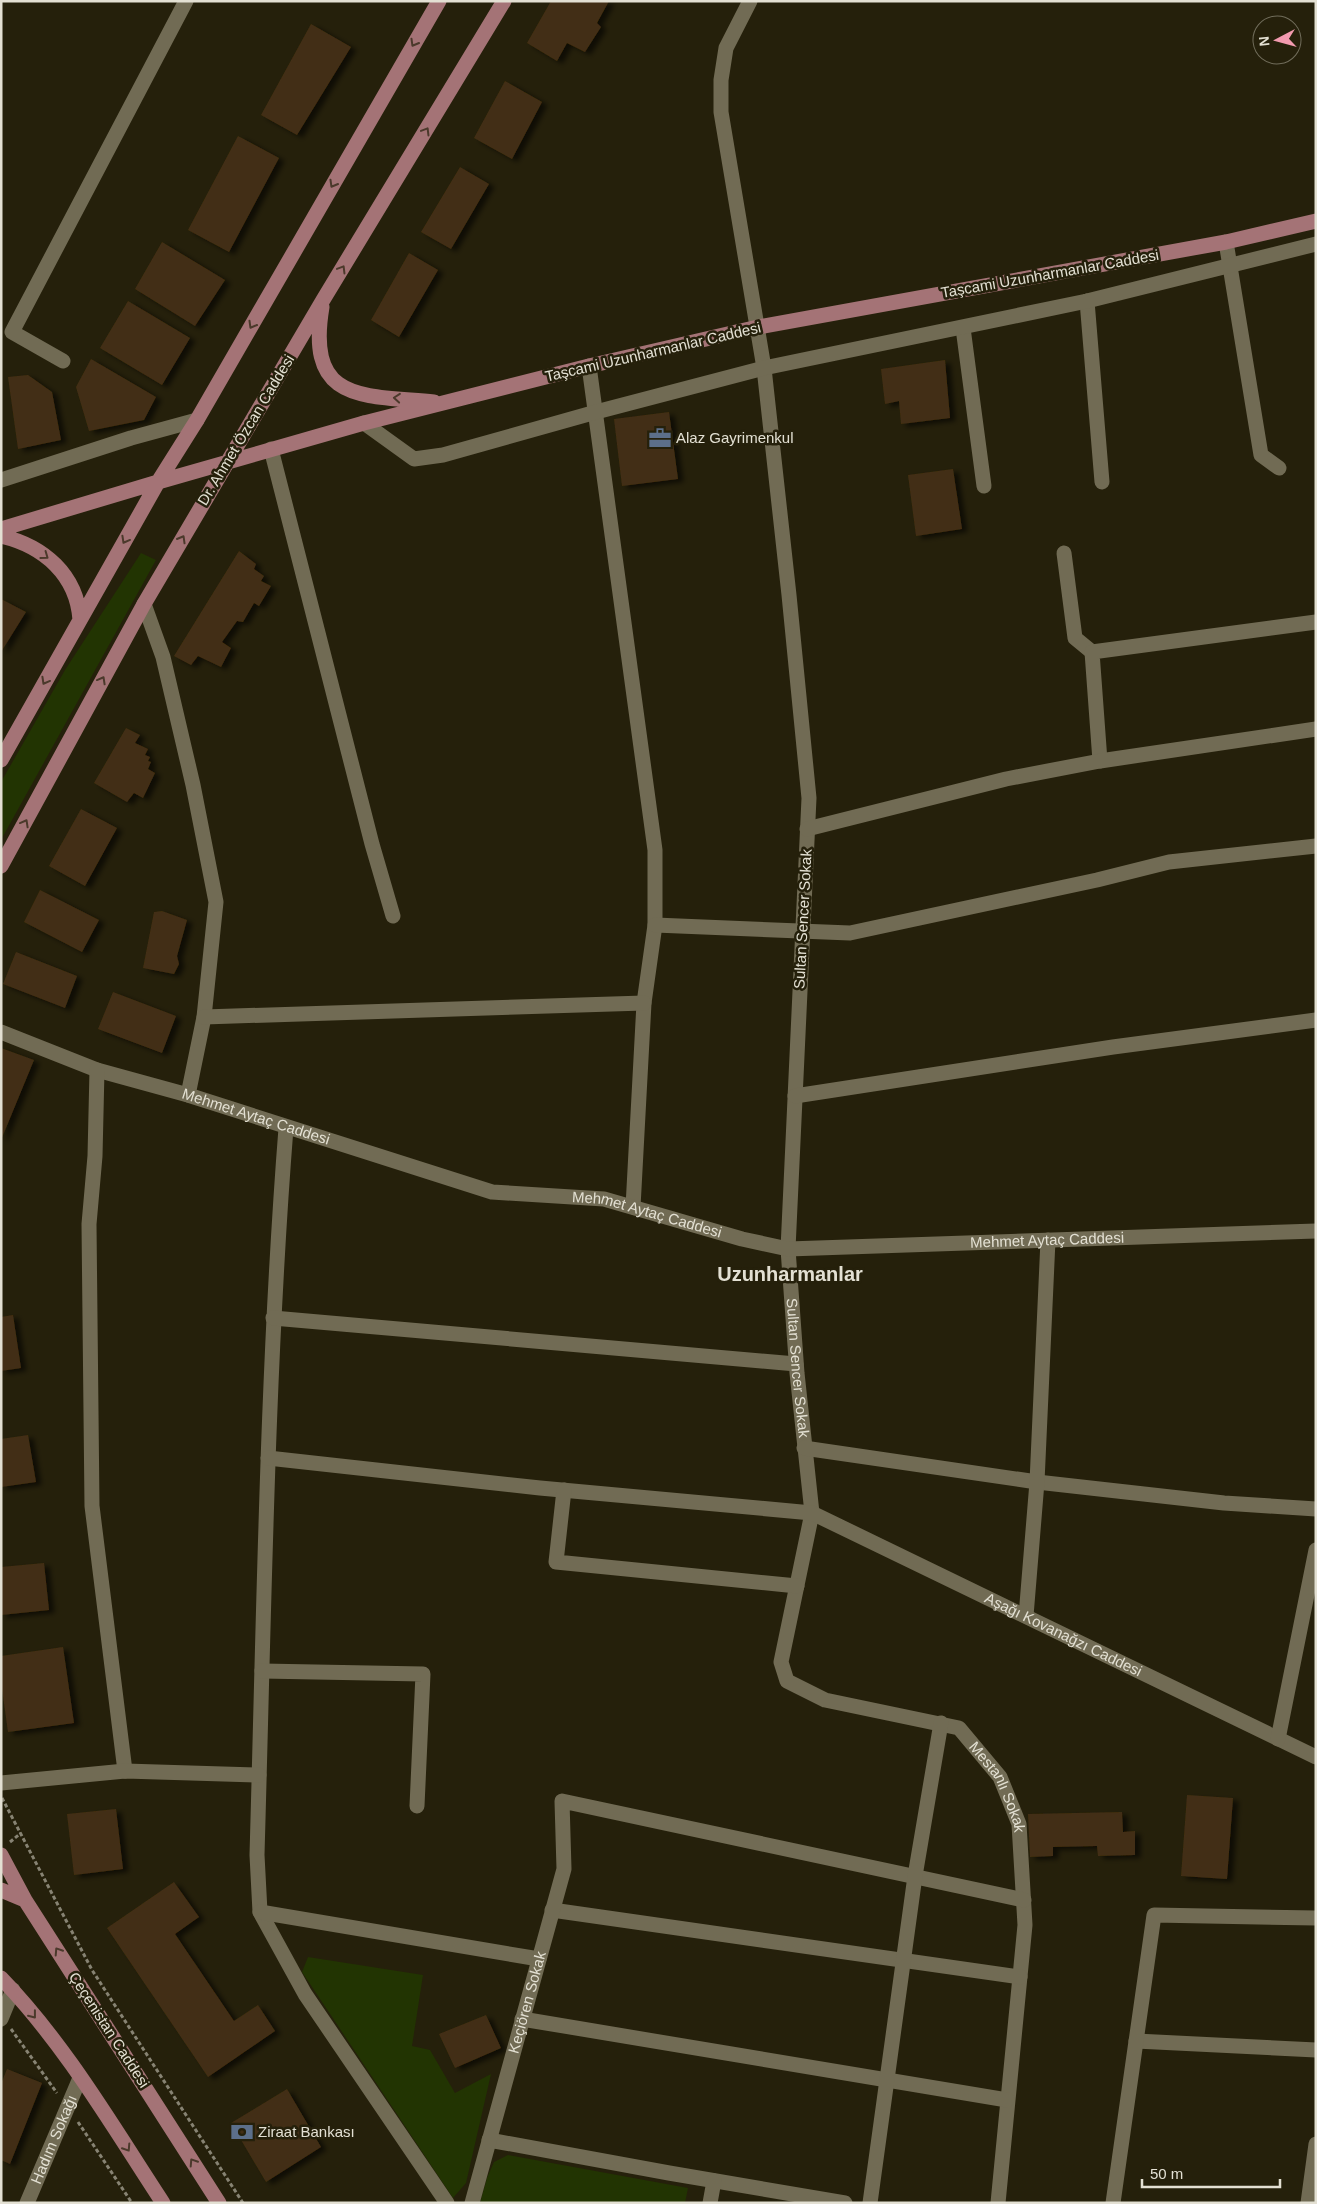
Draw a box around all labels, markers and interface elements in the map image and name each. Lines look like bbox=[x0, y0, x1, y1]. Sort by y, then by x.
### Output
north arrow bbox=[1252, 15, 1302, 65]
text: N bbox=[1256, 35, 1273, 47]
one-way arrow bbox=[411, 38, 421, 47]
one-way arrow bbox=[419, 127, 429, 136]
one-way arrow bbox=[329, 179, 339, 188]
street label: Taşcami Uzunharmanlar Caddesi bbox=[940, 246, 1160, 301]
one-way arrow bbox=[335, 266, 345, 275]
street label: Taşcami Uzunharmanlar Caddesi bbox=[543, 318, 762, 385]
one-way arrow bbox=[248, 319, 258, 328]
street label: Dr. Ahmet Özcan Caddesi bbox=[194, 351, 297, 508]
one-way arrow bbox=[393, 393, 401, 404]
office icon: Alaz Gayrimenkul bbox=[647, 425, 673, 451]
place label: Alaz Gayrimenkul bbox=[676, 429, 794, 446]
one-way arrow bbox=[121, 534, 131, 543]
one-way arrow bbox=[176, 535, 186, 544]
one-way arrow bbox=[39, 550, 49, 559]
one-way arrow bbox=[42, 676, 52, 685]
one-way arrow bbox=[96, 677, 106, 686]
one-way arrow bbox=[18, 820, 28, 829]
street label: Sultan Sencer Sokak bbox=[790, 848, 815, 989]
street label: Mehmet Aytaç Caddesi bbox=[180, 1085, 332, 1148]
street label: Mehmet Aytaç Caddesi bbox=[572, 1188, 724, 1241]
street label: Mehmet Aytaç Caddesi bbox=[970, 1229, 1124, 1251]
district label: Uzunharmanlar bbox=[717, 1263, 863, 1285]
street label: Sultan Sencer Sokak bbox=[784, 1298, 813, 1439]
street label: Aşağı Kovanağzı Caddesi bbox=[982, 1589, 1145, 1679]
street label: Mestanlı Sokak bbox=[966, 1738, 1029, 1833]
one-way arrow bbox=[55, 1947, 65, 1956]
street label: Keçiören Sokak bbox=[505, 1949, 549, 2055]
street label: Çeçenistan Caddesi bbox=[66, 1969, 153, 2091]
one-way arrow bbox=[27, 2009, 36, 2019]
street label: Hadım Sokağı bbox=[27, 2092, 80, 2186]
bank icon: Ziraat Bankası bbox=[229, 2119, 255, 2145]
place label: Ziraat Bankası bbox=[258, 2123, 355, 2140]
one-way arrow bbox=[120, 2143, 130, 2152]
scale bar bbox=[1142, 2156, 1280, 2188]
one-way arrow bbox=[190, 2158, 199, 2167]
text: 50 m bbox=[1150, 2165, 1183, 2182]

